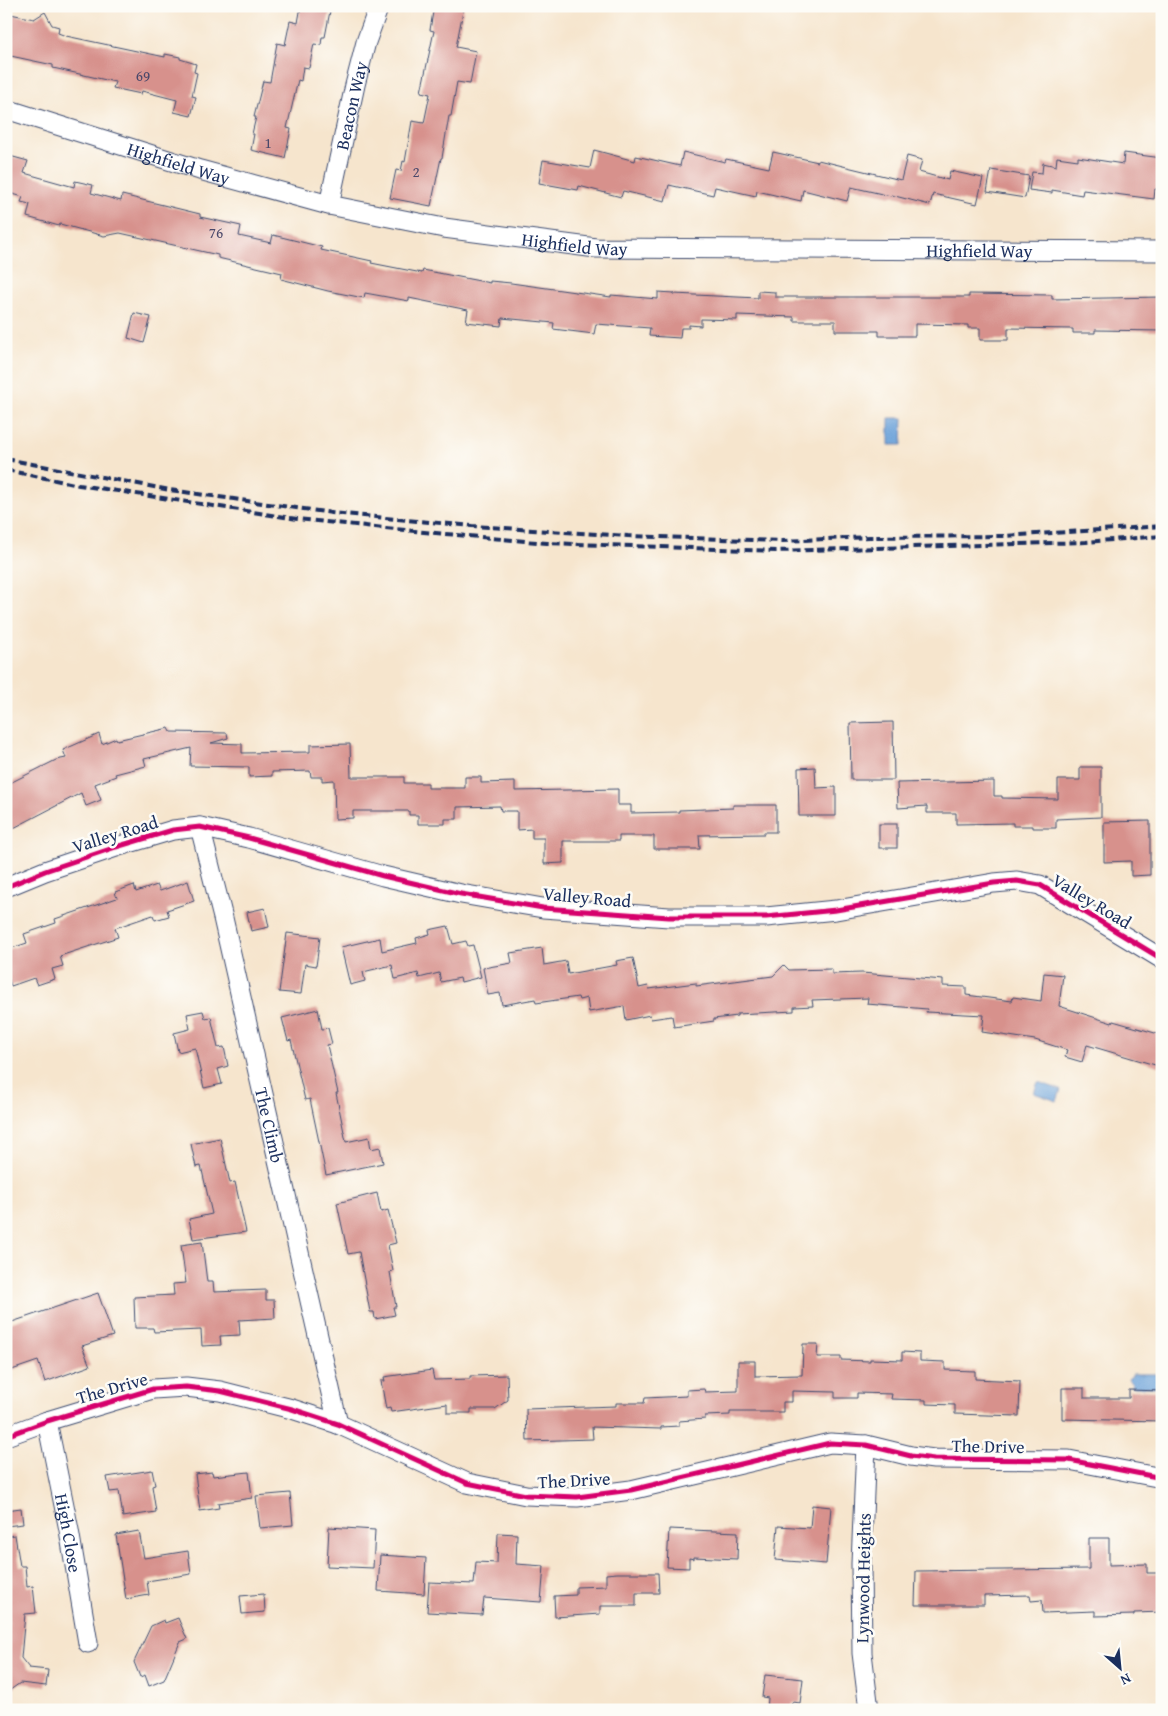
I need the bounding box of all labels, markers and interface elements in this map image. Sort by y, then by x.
street label: Beacon Way [328,58,374,152]
house number: 69 [136,65,150,86]
house number: 1 [264,132,272,153]
street label: Highfield Way [124,134,233,191]
house number: 2 [412,161,420,182]
house number: 76 [209,222,223,243]
street label: Highfield Way [520,225,628,262]
street label: Highfield Way [926,236,1033,264]
street label: Valley Road [69,808,162,860]
street label: Valley Road [1047,867,1137,936]
street label: Valley Road [542,880,633,914]
street label: The Climb [248,1085,292,1165]
street label: The Drive [73,1365,151,1411]
street label: The Drive [951,1432,1025,1460]
street label: The Drive [537,1465,611,1495]
street label: High Close [48,1491,89,1574]
street label: Lynwood Heights [848,1513,878,1643]
north arrow [1096,1644,1146,1694]
text: N [1117,1669,1135,1691]

